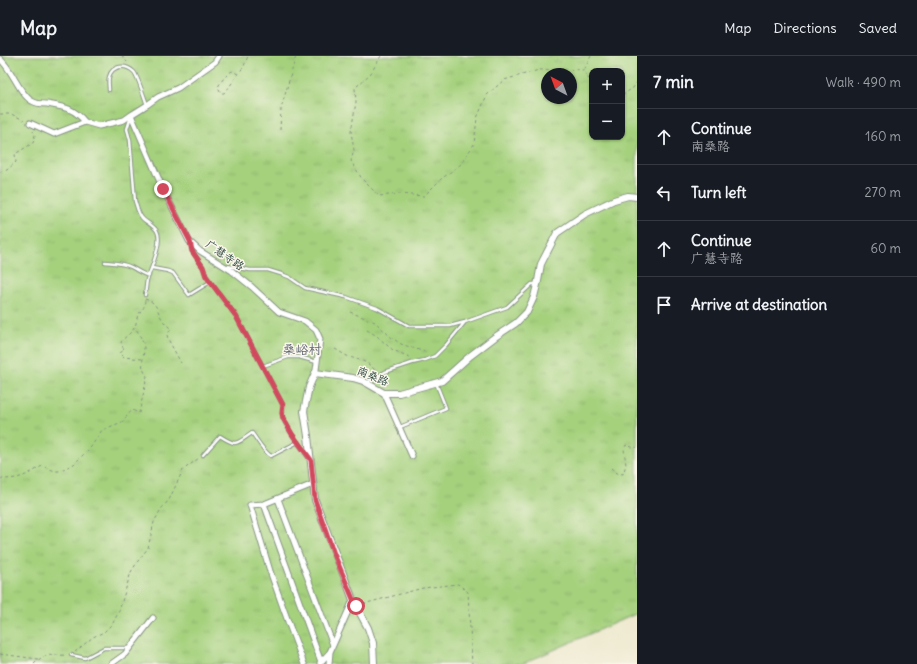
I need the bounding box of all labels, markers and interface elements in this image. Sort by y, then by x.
text: Map [20,16,57,40]
text: Map [724,19,751,37]
text: Directions [773,19,837,37]
text: Saved [859,19,897,37]
north arrow [541,68,577,104]
map controls [589,68,625,140]
button: + [589,68,625,104]
text: 7 min [653,71,694,93]
text: Walk · 490 m [826,74,901,91]
button: − [589,104,625,140]
text: Continue [691,119,752,138]
icon: ahead [653,126,675,148]
text: 160 m [865,128,901,145]
text: 南桑路 [691,138,730,155]
route end [154,180,172,198]
icon: left [653,182,675,204]
text: Turn left [691,183,746,202]
text: 270 m [864,184,901,201]
text: Continue [691,231,752,250]
street label: 广慧寺路 [203,237,247,273]
icon: ahead [653,238,675,260]
text: 60 m [870,240,901,257]
text: 广慧寺路 [691,250,743,267]
icon: arrive [653,294,675,316]
text: Arrive at destination [691,295,827,314]
district label: 桑峪村 [282,341,322,358]
street label: 南桑路 [355,363,391,389]
route start [347,597,365,615]

